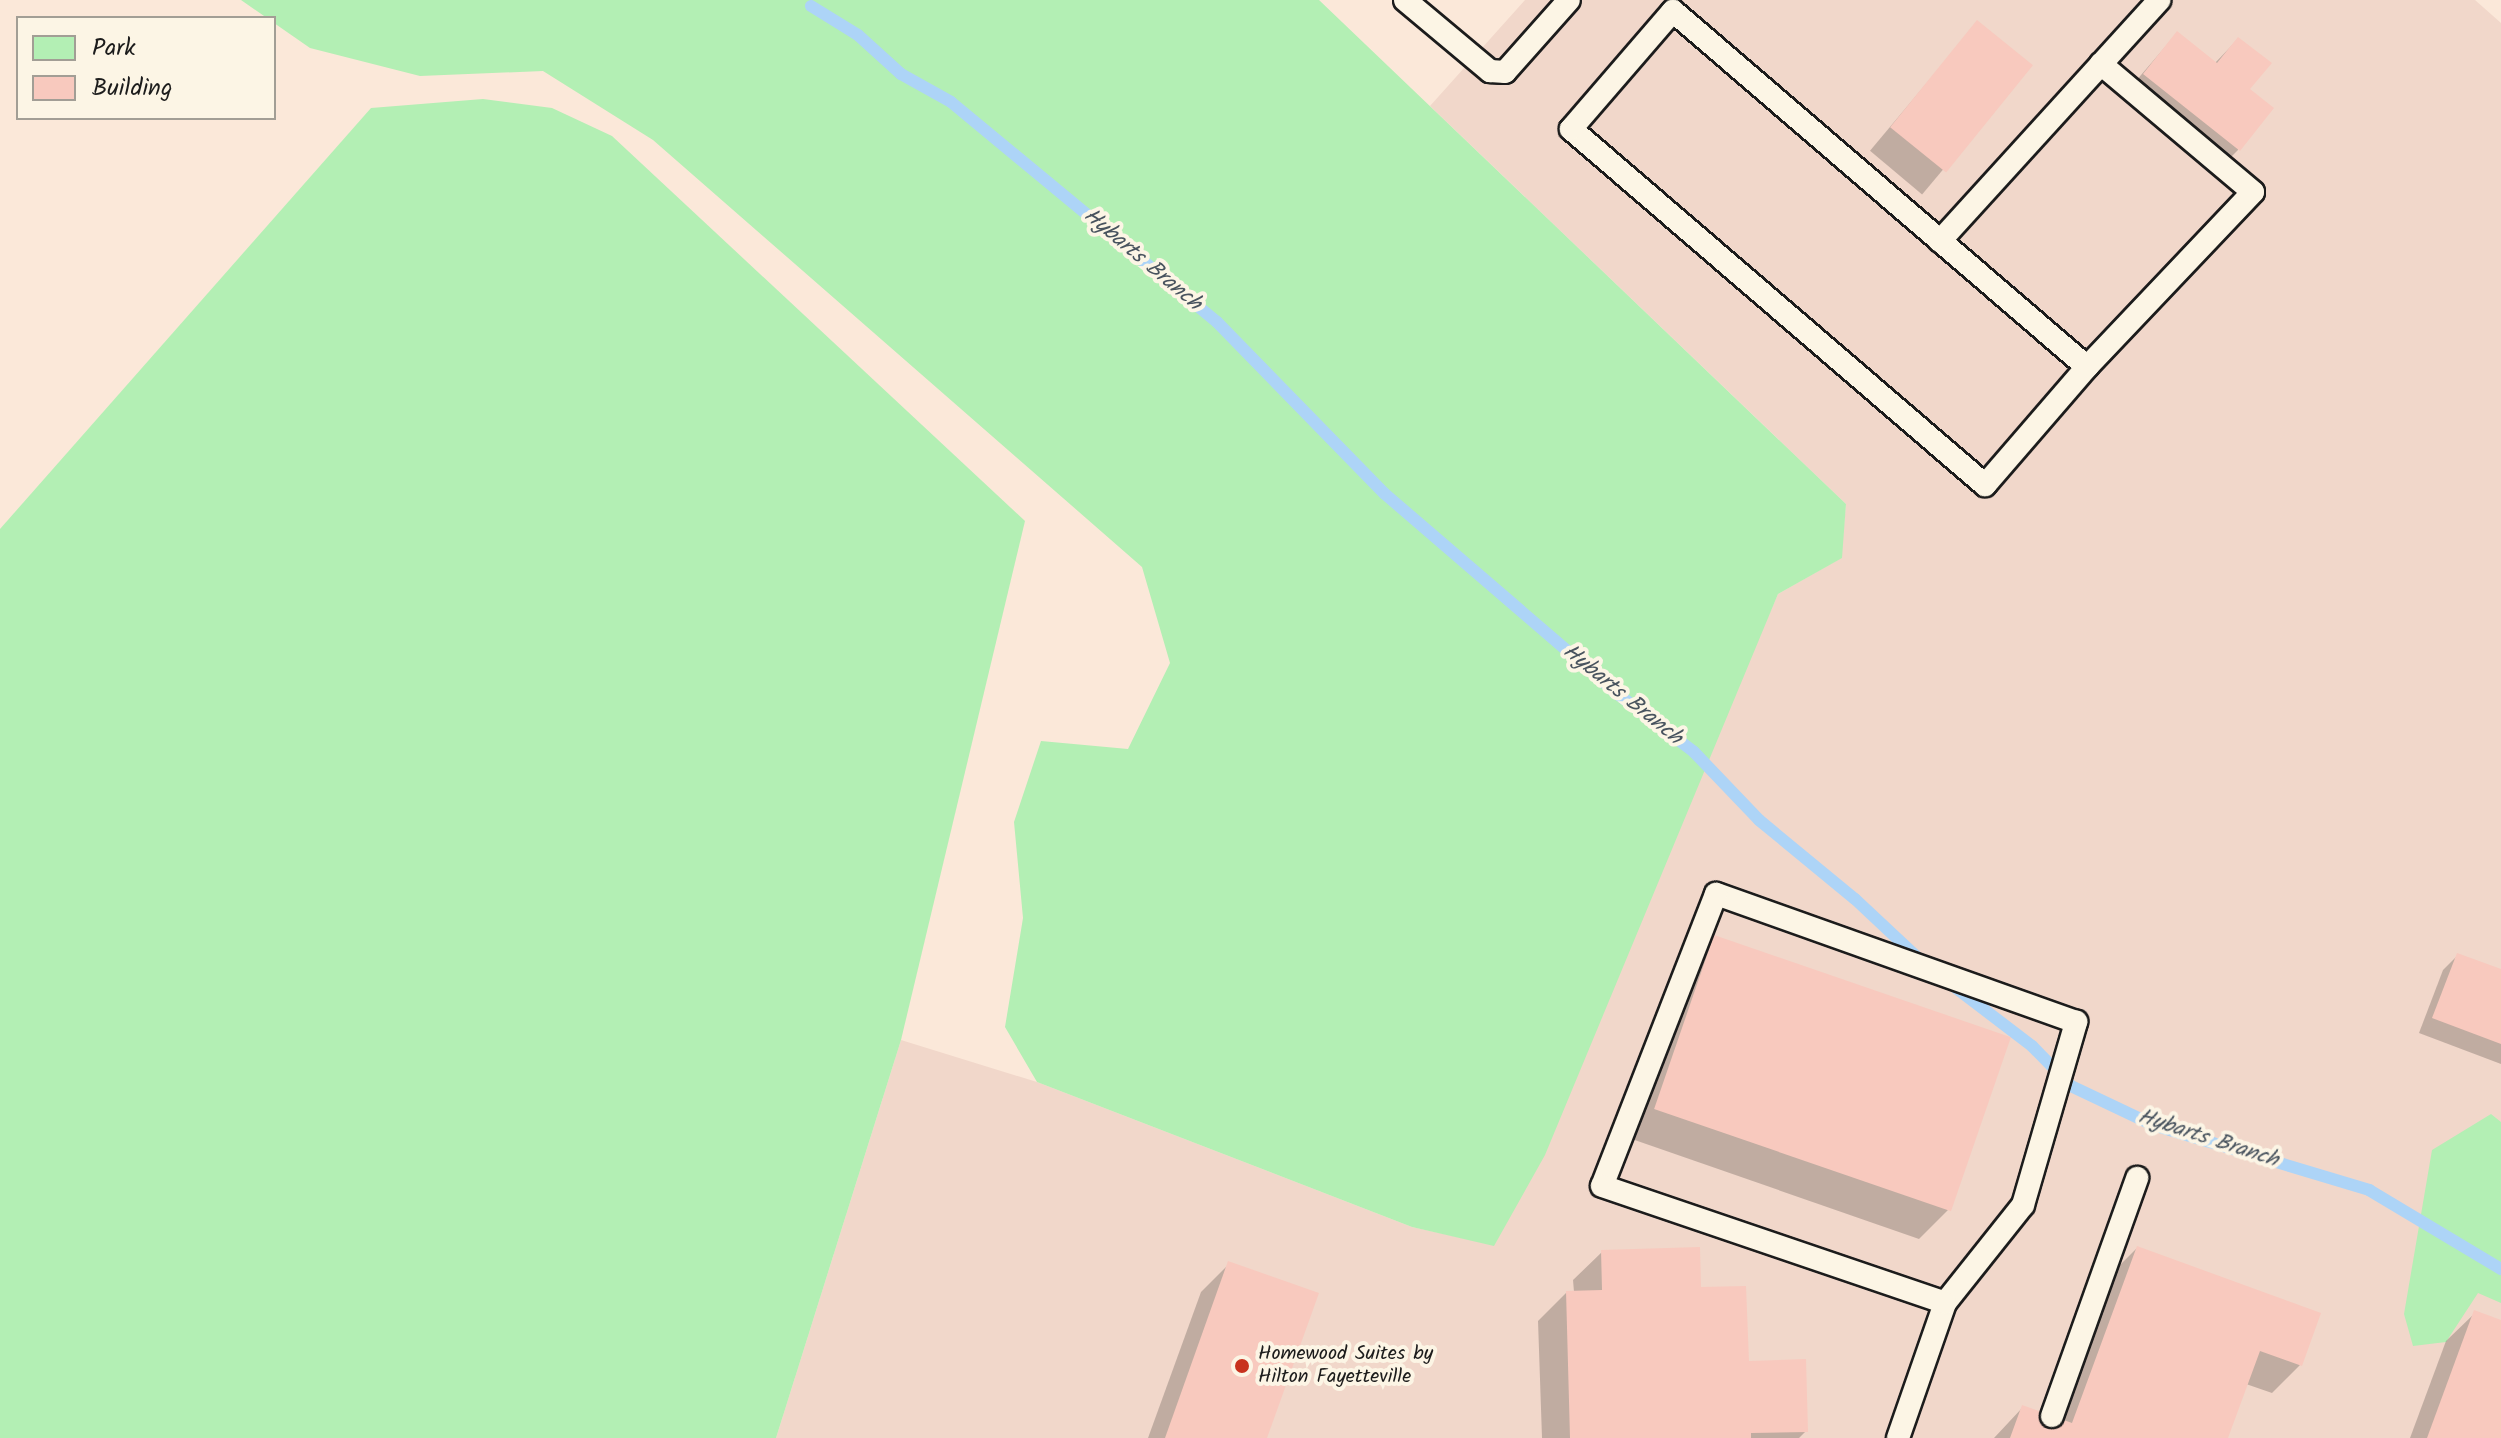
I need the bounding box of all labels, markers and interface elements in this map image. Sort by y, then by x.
legend [16,16,276,120]
text: Park [92,29,136,68]
text: Building [92,69,172,108]
water label: Hybarts Branch [1078,203,1206,317]
water label: Hybarts Branch [1557,639,1687,751]
water label: Hybarts Branch [2135,1104,2281,1174]
place label: Homewood Suites by Hilton Fayetteville [1258,1342,1433,1389]
marker: Homewood Suites by Hilton Fayetteville [1233,1357,1251,1375]

